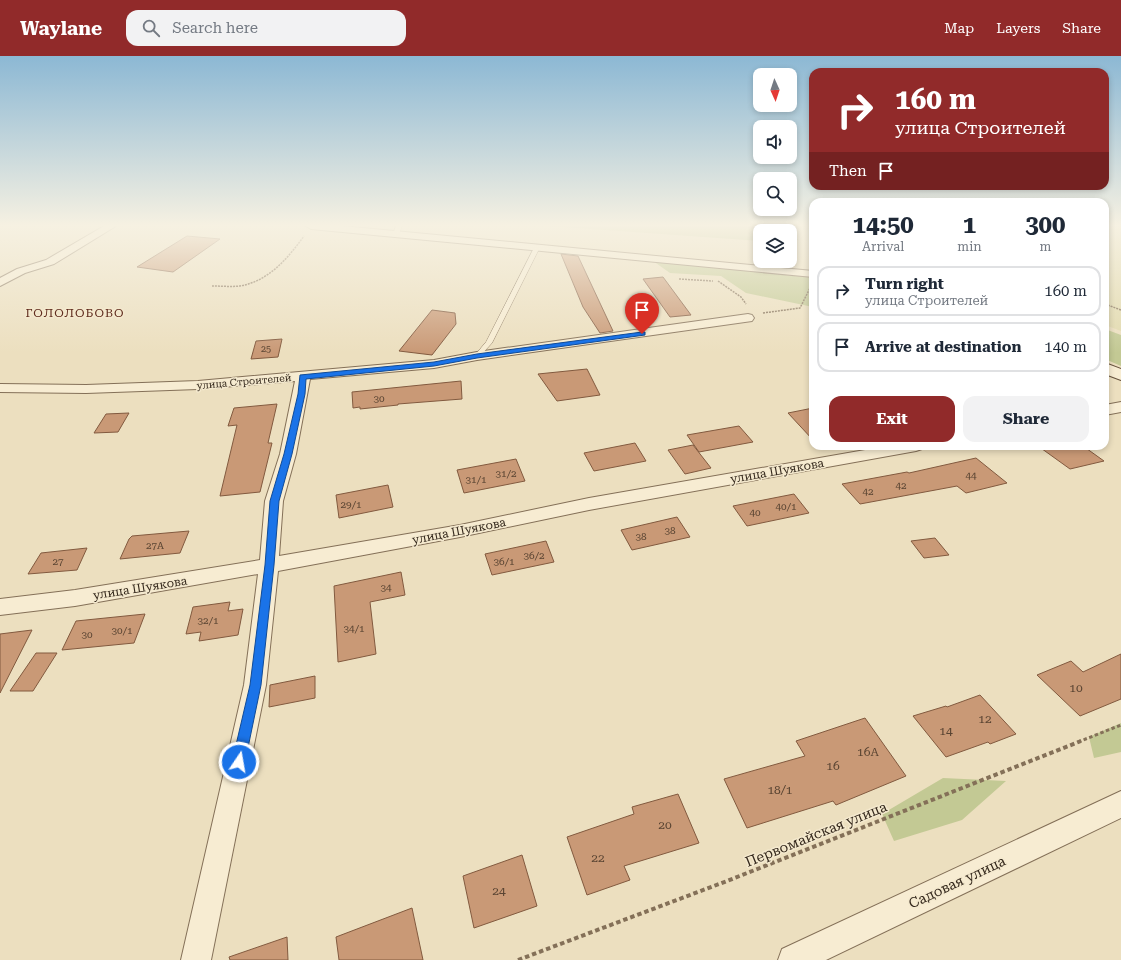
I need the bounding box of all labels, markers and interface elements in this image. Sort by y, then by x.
search box [126,10,406,46]
text: Waylane [20,17,102,40]
icon: search [140,17,162,39]
text: Search here [172,19,258,37]
text: Map [944,20,974,36]
text: Layers [996,20,1040,36]
text: Share [1062,20,1101,36]
north arrow [753,68,797,112]
map controls [753,68,797,268]
text: 160 m [895,83,976,116]
icon: right [829,84,881,136]
text: улица Строителей [895,117,1066,138]
button: sound [753,120,797,164]
icon: arrive [875,160,897,182]
text: Then [829,162,867,180]
button: search [753,172,797,216]
text: 14:50 [853,211,914,239]
text: 1 [963,211,976,239]
text: 300 [1025,211,1066,239]
button: layers [753,224,797,268]
text: Arrival [862,239,904,254]
text: min [957,239,982,254]
text: m [1039,239,1051,254]
text: Turn right [865,275,944,293]
icon: right [831,280,853,302]
text: 160 m [1044,282,1087,300]
pin [625,293,659,334]
text: улица Строителей [865,293,988,308]
icon: arrive [631,299,653,321]
district label: ГОЛОЛОБОВО [25,306,125,320]
icon: arrive [831,336,853,358]
text: Arrive at destination [865,338,1021,356]
text: 140 m [1044,338,1087,356]
house number: 25 [261,344,271,354]
street label: улица Строителей [196,372,292,391]
house number: 30 [373,393,385,404]
button: Exit [829,396,955,442]
button: Share [963,396,1089,442]
street label: улица Шуякова [729,456,825,486]
house number: 31/2 [496,468,517,479]
house number: 44 [965,470,977,481]
house number: 31/1 [466,474,487,485]
house number: 42 [895,480,907,491]
house number: 42 [862,486,874,497]
house number: 29/1 [341,499,362,510]
house number: 40/1 [776,501,797,512]
house number: 40 [749,507,761,518]
street label: улица Шуякова [411,515,507,547]
house number: 38 [664,525,676,536]
house number: 38 [635,531,647,542]
house number: 27А [146,540,164,551]
house number: 36/2 [524,550,545,561]
house number: 27 [52,556,64,567]
house number: 36/1 [494,556,515,567]
street label: улица Шуякова [92,574,189,602]
house number: 34 [380,582,392,593]
house number: 32/1 [198,615,219,626]
house number: 34/1 [344,623,365,634]
house number: 30/1 [112,625,133,636]
house number: 30 [81,629,93,640]
house number: 10 [1069,681,1083,695]
house number: 12 [978,712,992,726]
house number: 14 [939,724,953,738]
position arrow [218,741,260,783]
house number: 16А [857,745,880,759]
house number: 16 [826,759,840,773]
house number: 18/1 [767,783,793,797]
street label: Первомайская улица [743,798,889,870]
house number: 20 [658,818,672,832]
house number: 22 [591,851,605,865]
street label: Садовая улица [906,852,1008,911]
house number: 24 [492,884,506,898]

